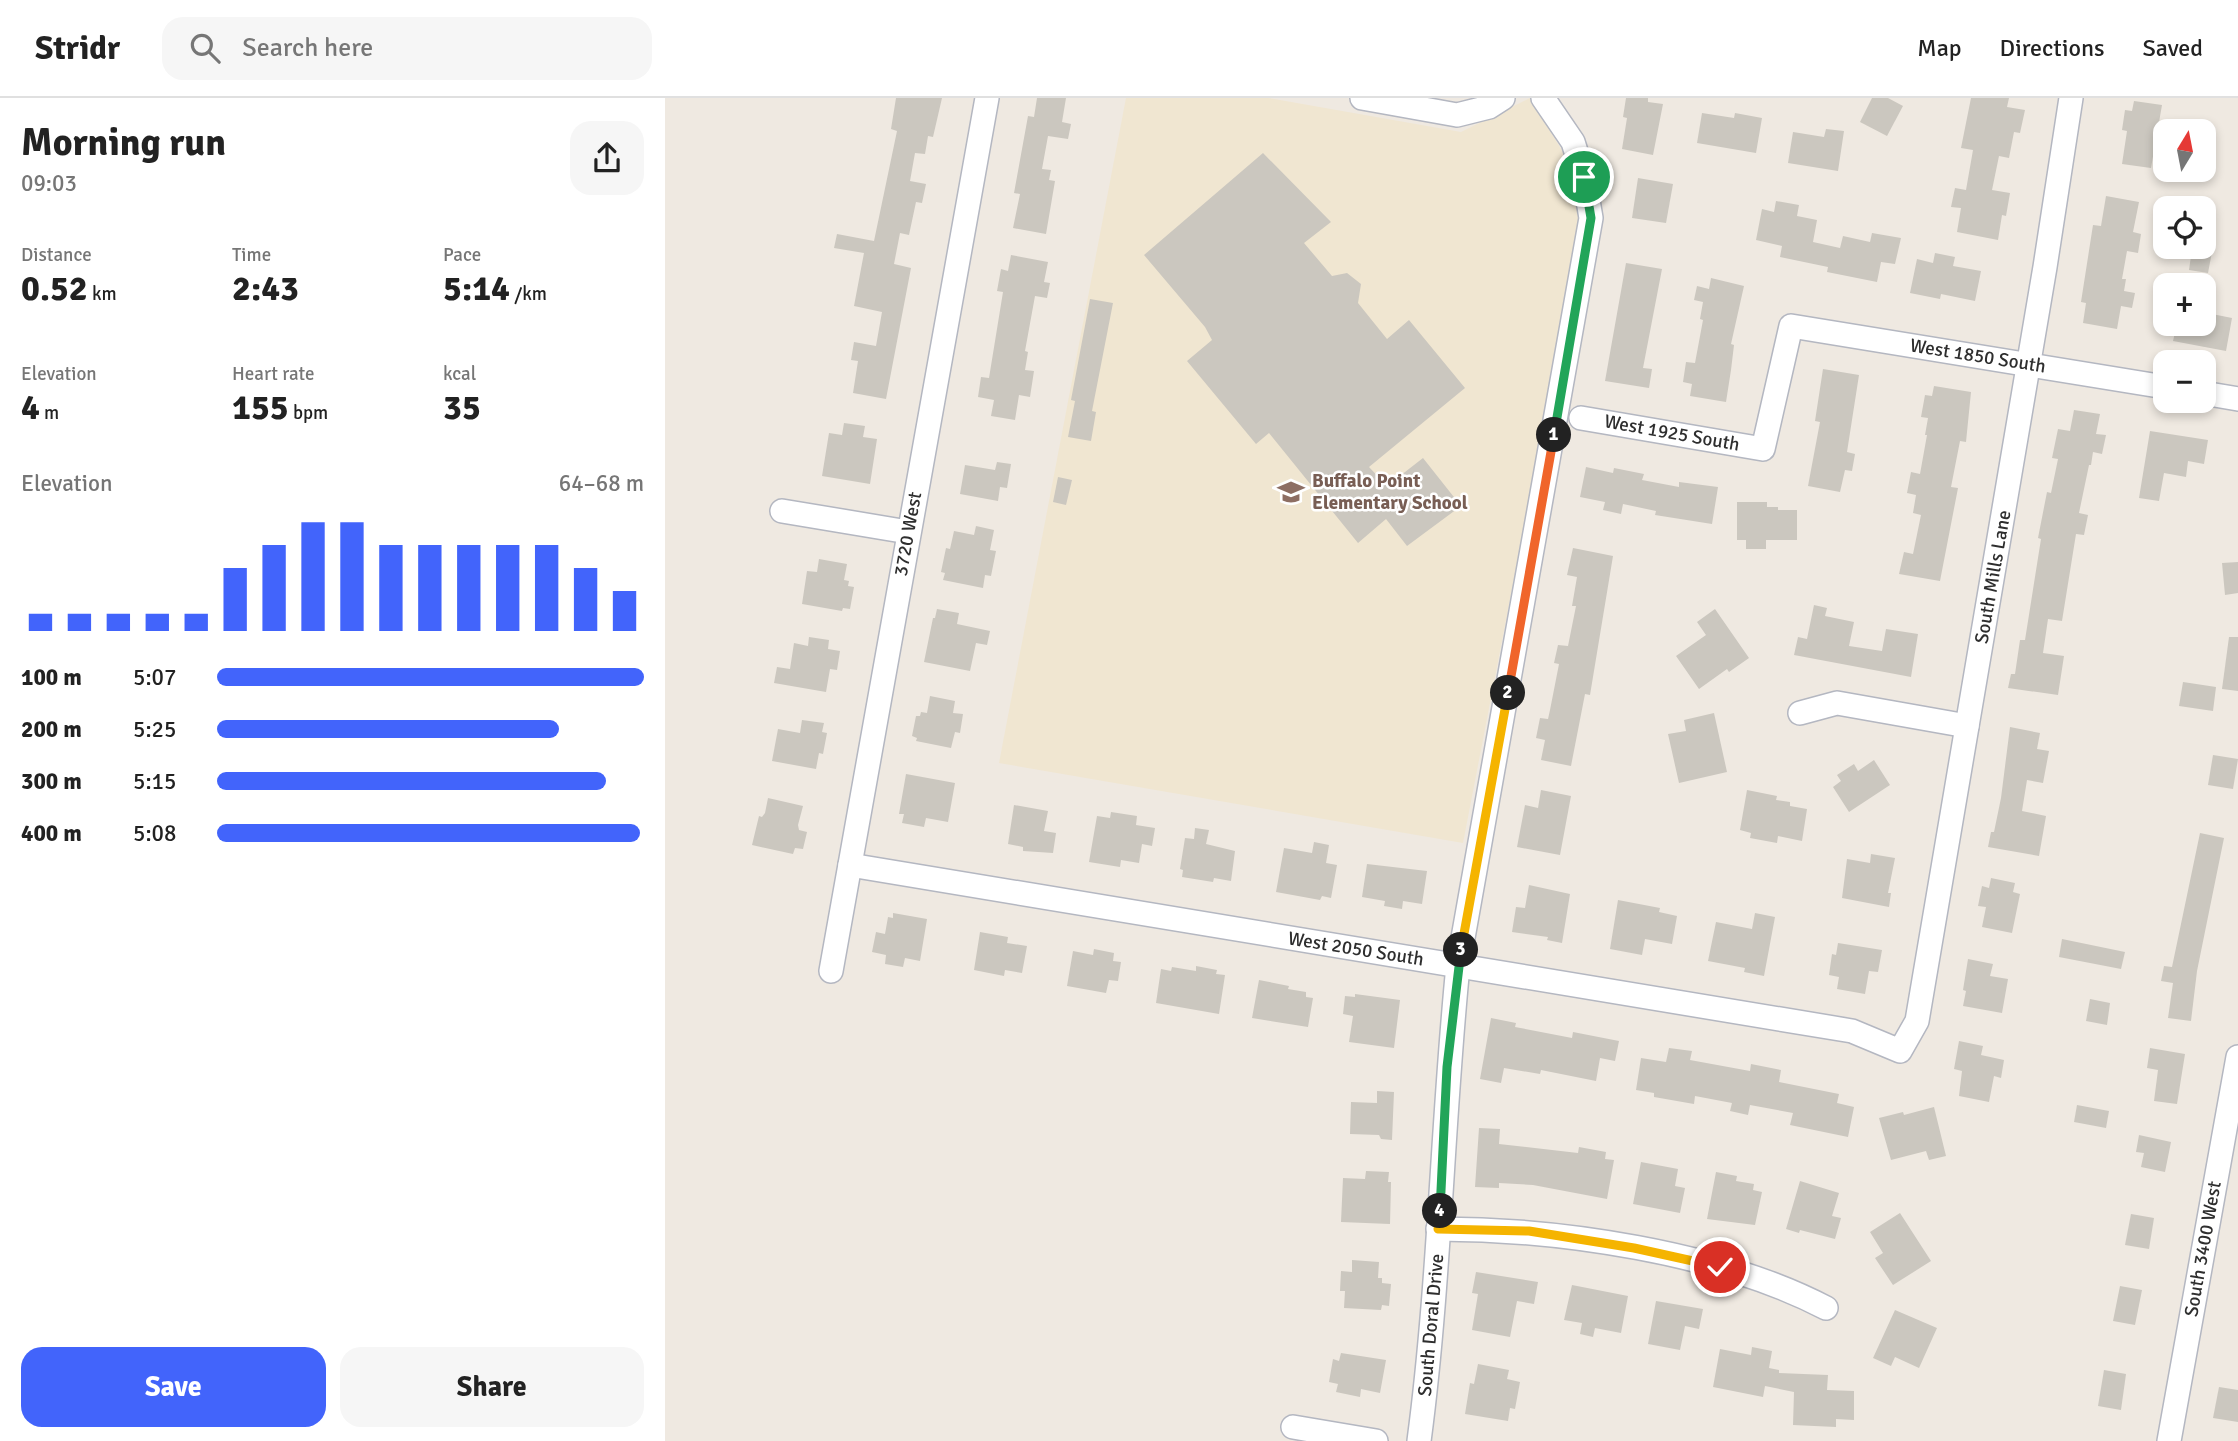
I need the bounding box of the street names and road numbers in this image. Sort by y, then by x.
street label: West 1850 South [1908,333,2048,379]
street label: West 1925 South [1602,409,1742,457]
street label: 3720 West [889,490,927,578]
street label: South Mills Lane [1969,508,2017,646]
street label: West 2050 South [1286,926,1426,972]
street label: South 3400 West [2179,1179,2227,1319]
street label: South Doral Drive [1413,1253,1449,1397]

